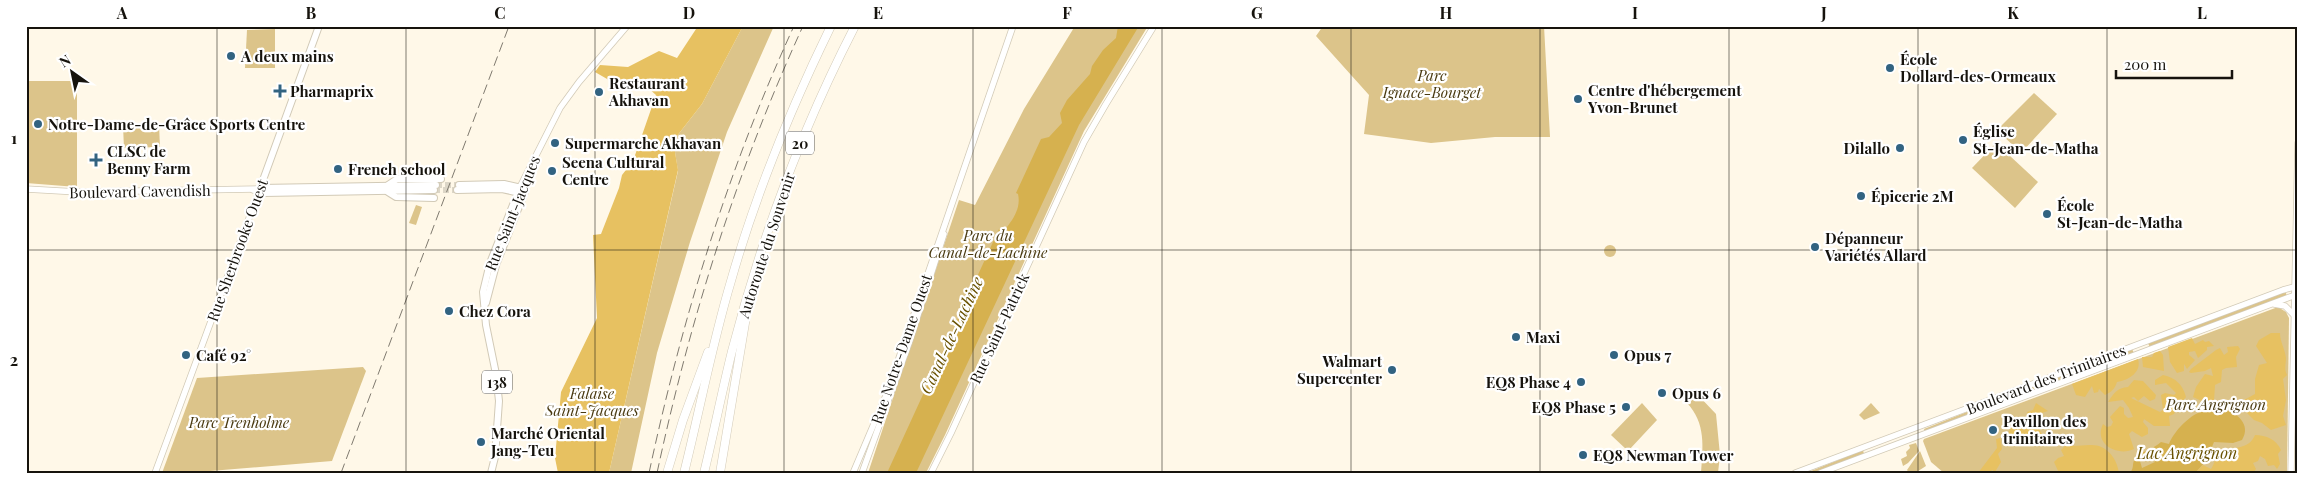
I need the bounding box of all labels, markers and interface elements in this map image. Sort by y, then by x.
text: A [116,2,128,23]
text: B [306,2,317,23]
text: C [494,2,506,23]
text: D [683,2,695,23]
text: E [873,2,883,23]
text: F [1062,2,1072,23]
text: G [1251,2,1263,23]
text: H [1440,2,1453,23]
text: I [1632,2,1638,23]
text: J [1820,2,1827,23]
text: K [2007,2,2019,23]
text: L [2197,2,2207,23]
place label: A deux mains [240,46,334,66]
north arrow [48,48,98,98]
scale bar [2116,48,2233,80]
place label: École Dollard-des-Ormeaux [1900,49,2057,86]
text: N [55,50,74,71]
marker: A deux mains [225,50,237,62]
text: 200 m [2124,54,2167,74]
marker: École Dollard-des-Ormeaux [1884,62,1896,74]
park label: Parc Ignace-Bourget [1382,65,1482,102]
place label: Restaurant Akhavan [608,73,686,110]
place label: Centre d'hébergement Yvon-Brunet [1587,80,1742,117]
place label: Pharmaprix [290,81,374,101]
marker: Pharmaprix [274,85,286,97]
marker: Restaurant Akhavan [593,86,605,98]
marker: Centre d'hébergement Yvon-Brunet [1572,93,1584,105]
place label: Notre-Dame-de-Grâce Sports Centre [48,114,306,134]
marker: Notre-Dame-de-Grâce Sports Centre [32,118,44,130]
place label: Église St-Jean-de-Matha [1973,121,2099,158]
text: 1 [11,127,17,148]
road number: 20 [786,132,814,154]
place label: Supermarche Akhavan [565,133,722,153]
marker: Église St-Jean-de-Matha [1957,134,1969,146]
marker: Supermarche Akhavan [549,137,561,149]
place label: Dilallo [1843,138,1890,158]
place label: CLSC de Benny Farm [107,141,191,178]
marker: Dilallo [1894,142,1906,154]
place label: Seena Cultural Centre [562,152,665,189]
marker: CLSC de Benny Farm [89,153,103,167]
street label: Rue Saint-Jacques [480,153,544,273]
place label: French school [348,159,446,179]
marker: French school [332,163,344,175]
marker: Seena Cultural Centre [546,165,558,177]
street label: Autoroute du Souvenir [733,169,799,321]
street label: Rue Sherbrooke Ouest [202,175,272,324]
street label: Boulevard Cavendish [69,180,211,202]
place label: Épicerie 2M [1871,186,1954,206]
marker: Épicerie 2M [1855,190,1867,202]
place label: École St-Jean-de-Matha [2057,195,2183,232]
marker: École St-Jean-de-Matha [2041,208,2053,220]
park label: Parc du Canal-de-Lachine [928,225,1048,262]
place label: Dépanneur Variétés Allard [1824,228,1927,265]
marker: Dépanneur Variétés Allard [1809,241,1821,253]
street label: Rue Saint-Patrick [965,269,1034,386]
street label: Rue Notre-Dame Ouest [866,271,936,427]
water label: Canal-de-Lachine [915,273,987,397]
place label: Chez Cora [459,301,531,321]
marker: Chez Cora [443,305,455,317]
place label: Maxi [1526,327,1561,347]
marker: Maxi [1510,331,1522,343]
street label: Boulevard des Trinitaires [1963,339,2129,419]
place label: Café 92° [196,345,251,365]
place label: Opus 7 [1624,345,1671,365]
text: 2 [10,349,18,370]
marker: Café 92° [180,349,192,361]
marker: Opus 7 [1608,349,1620,361]
place label: Walmart Supercenter [1297,351,1383,388]
marker: Walmart Supercenter [1386,364,1398,376]
road number: 138 [482,371,512,394]
place label: EQ8 Phase 4 [1486,372,1571,392]
marker: EQ8 Phase 4 [1575,376,1587,388]
park label: Falaise Saint-Jacques [544,383,639,420]
place label: Opus 6 [1672,383,1721,403]
marker: Opus 6 [1656,387,1668,399]
park label: Parc Angrignon [2165,394,2266,414]
place label: EQ8 Phase 5 [1531,397,1616,417]
marker: EQ8 Phase 5 [1620,401,1632,413]
place label: Pavillon des trinitaires [2002,411,2086,448]
park label: Parc Trenholme [188,412,290,432]
place label: Marché Oriental Jang-Teu [490,423,605,460]
marker: Pavillon des trinitaires [1987,424,1999,436]
marker: Marché Oriental Jang-Teu [475,436,487,448]
water label: Lac Angrignon [2136,442,2237,463]
place label: EQ8 Newman Tower [1593,445,1734,465]
marker: EQ8 Newman Tower [1577,449,1589,461]

